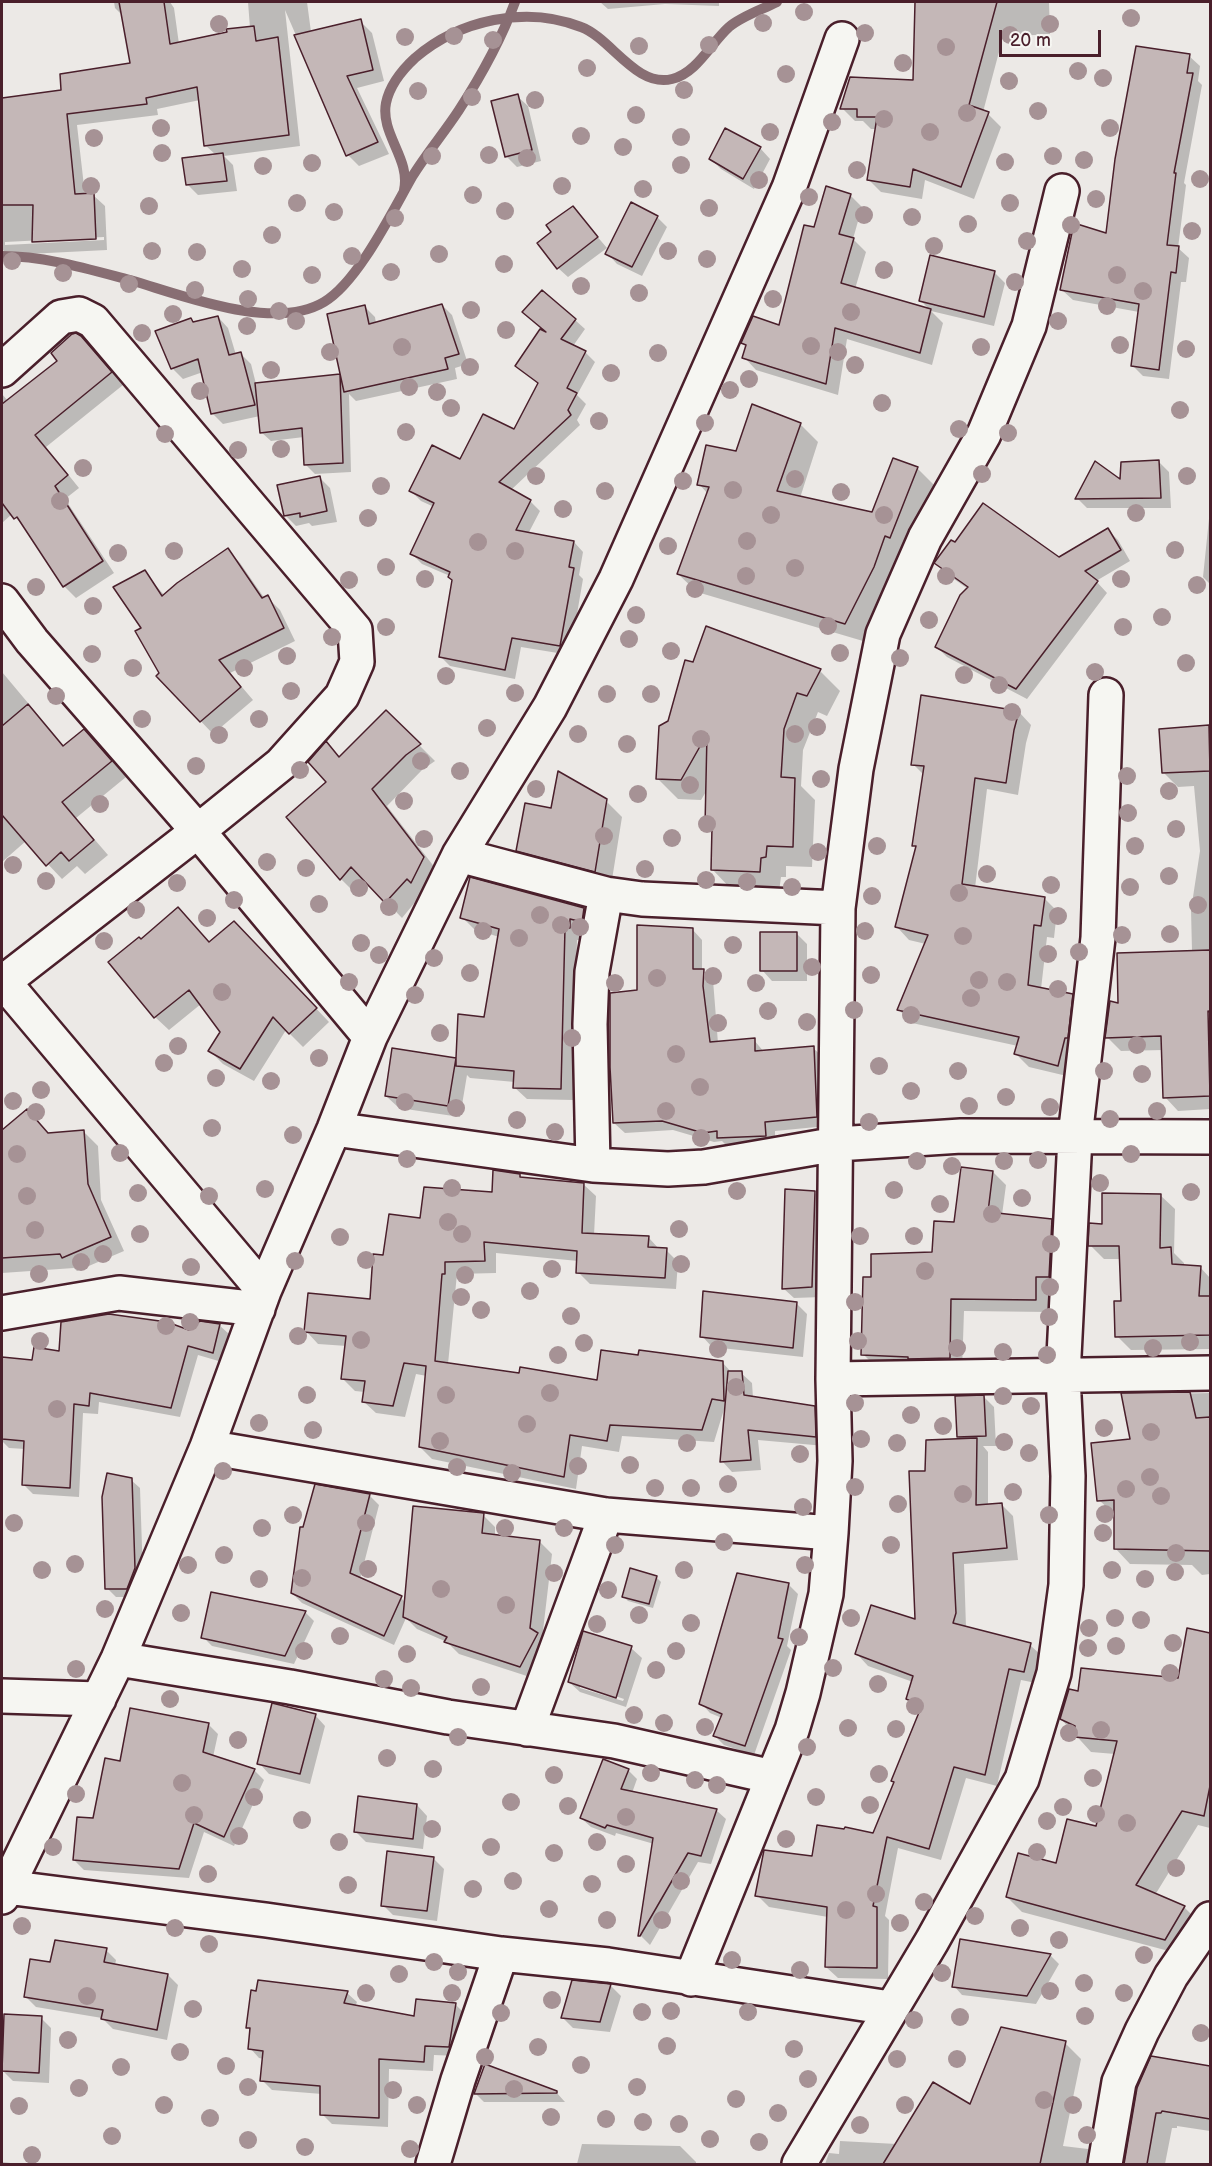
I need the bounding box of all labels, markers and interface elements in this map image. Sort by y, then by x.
scale bar [1002,18,1104,56]
text: 20 m [1010,30,1051,51]

